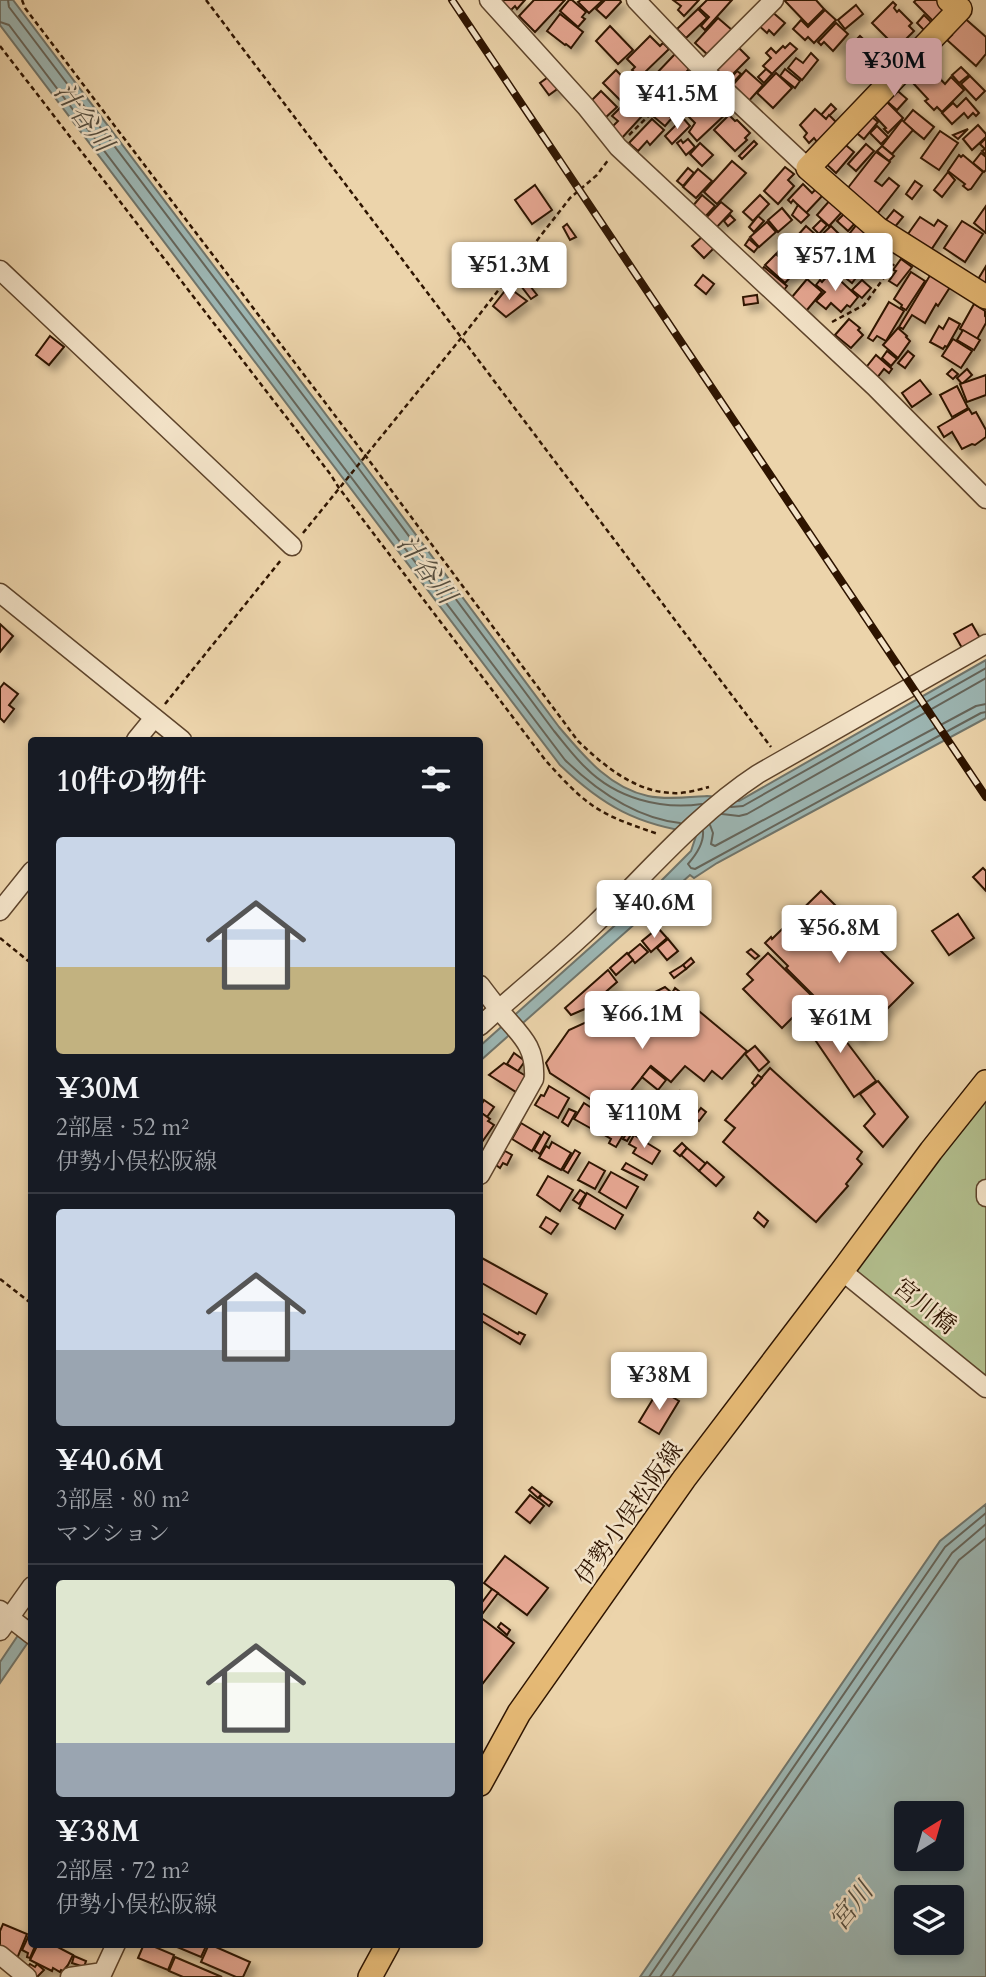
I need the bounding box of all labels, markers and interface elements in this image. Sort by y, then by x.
pin: ¥30M [853,38,935,98]
text: ¥30M [862,45,926,76]
pin: ¥41.5M [620,72,734,131]
water label: 汁谷川 [46,76,123,161]
text: ¥41.5M [636,78,718,109]
pin: ¥57.1M [778,233,892,293]
text: ¥57.1M [794,240,876,271]
pin: ¥51.3M [452,243,566,302]
text: ¥51.3M [468,249,550,280]
water label: 汁谷川 [389,528,466,613]
icon: filters [417,760,455,798]
text: 10件の物件 [56,761,207,802]
pin: ¥40.6M [597,880,711,940]
icon: home [193,882,319,1008]
text: ¥40.6M [613,887,695,918]
pin: ¥56.8M [782,906,896,965]
text: ¥56.8M [798,912,880,943]
pin: ¥66.1M [585,992,699,1051]
pin: ¥61M [799,996,881,1055]
text: ¥66.1M [601,998,683,1029]
text: ¥61M [808,1002,872,1033]
text: ¥30M [56,1068,140,1109]
pin: ¥110M [595,1090,693,1150]
text: ¥110M [606,1097,682,1128]
text: 2部屋 · 52 m² [56,1112,189,1143]
text: 伊勢小俣松阪線 [56,1146,217,1177]
icon: home [193,1254,319,1380]
street label: 宮川橋 [886,1271,963,1342]
pin: ¥38M [618,1352,700,1412]
text: ¥38M [627,1359,691,1390]
street label: 伊勢小俣松阪線 [568,1435,691,1592]
text: ¥40.6M [56,1440,164,1481]
text: 3部屋 · 80 m² [56,1484,189,1515]
text: マンション [56,1518,170,1549]
icon: home [193,1625,319,1751]
north arrow [894,1801,964,1871]
map controls [894,1801,964,1955]
text: ¥38M [56,1811,140,1852]
text: 2部屋 · 72 m² [56,1855,189,1886]
water label: 宮川 [822,1873,883,1938]
button: layers [894,1885,964,1955]
text: 伊勢小俣松阪線 [56,1889,217,1920]

